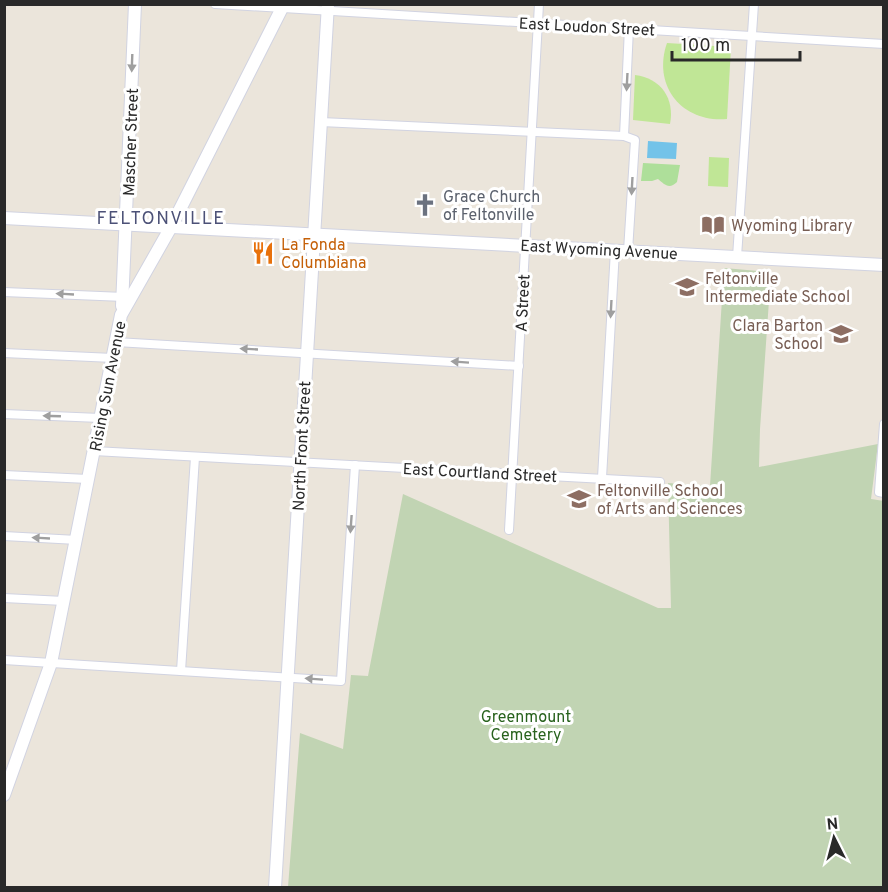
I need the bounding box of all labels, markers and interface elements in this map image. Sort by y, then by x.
street label: East Loudon Street [518,14,656,42]
scale bar [672,24,800,62]
text: 100 m [681,35,730,58]
one-way arrow [128,53,137,72]
one-way arrow [622,73,631,92]
street label: Mascher Street [120,88,144,196]
one-way arrow [627,177,637,196]
place label: Grace Church of Feltonville [443,188,540,226]
church icon: Grace Church of Feltonville [412,192,438,218]
district label: FELTONVILLE [97,208,225,231]
library icon: Wyoming Library [700,212,726,238]
place label: Wyoming Library [731,217,852,237]
place label: La Fonda Columbiana [281,236,366,274]
street label: East Wyoming Avenue [520,237,678,265]
restaurant icon: La Fonda Columbiana [250,240,276,266]
place label: Feltonville Intermediate School [705,270,850,308]
street label: A Street [512,274,536,333]
school or university icon: Feltonville Intermediate School [674,274,700,300]
one-way arrow [56,290,75,299]
one-way arrow [607,299,616,318]
place label: Clara Barton School [732,317,823,355]
street label: Rising Sun Avenue [86,319,131,453]
school or university icon: Clara Barton School [828,321,854,347]
one-way arrow [239,344,258,354]
one-way arrow [451,357,470,367]
street label: North Front Street [290,381,316,512]
one-way arrow [43,411,62,421]
street label: East Courtland Street [402,460,558,488]
place label: Feltonville School of Arts and Sciences [597,482,743,520]
school or university icon: Feltonville School of Arts and Sciences [566,486,592,512]
one-way arrow [347,514,356,533]
one-way arrow [31,533,50,542]
one-way arrow [305,674,324,684]
park label: Greenmount Cemetery [481,708,571,746]
north arrow [804,808,864,868]
text: N [826,815,839,836]

